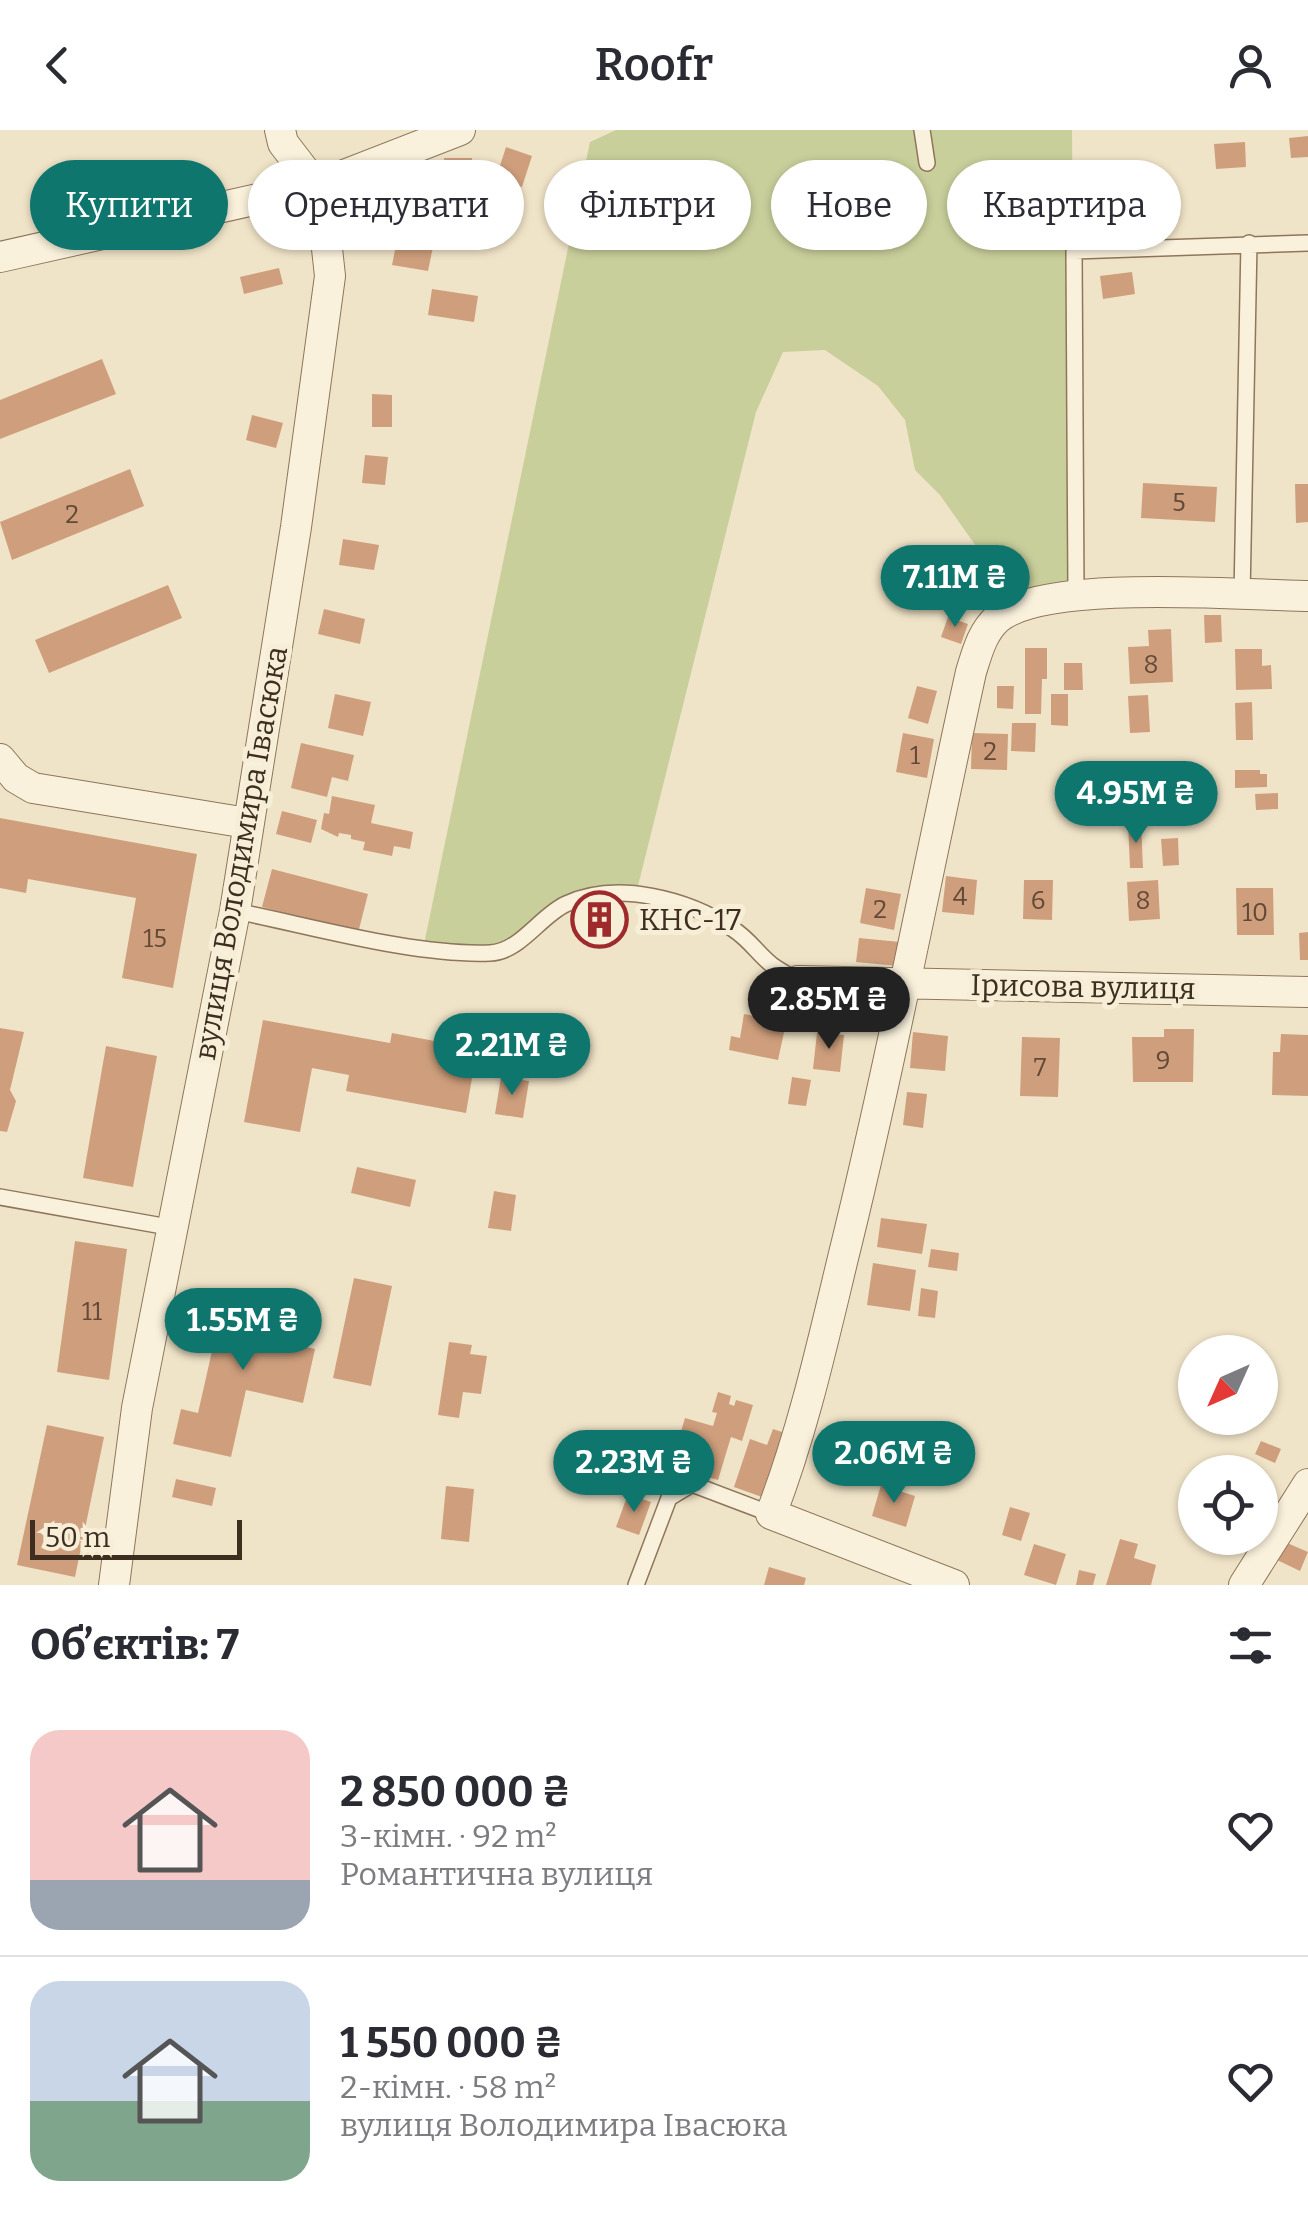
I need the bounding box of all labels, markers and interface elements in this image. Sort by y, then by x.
icon: back [30,38,85,93]
text: Roofr [595,38,713,92]
icon: person [1223,38,1278,93]
chip: Купити [30,160,228,250]
chip: Орендувати [248,160,524,250]
chip: Фільтри [544,160,751,250]
chip: Нове [771,160,927,250]
chip: Квартира [947,160,1181,250]
house number: 5 [1172,488,1186,518]
house number: 2 [65,500,79,530]
pin: 7.11M ₴ [863,545,1047,630]
text: 7.11M ₴ [903,558,1007,596]
street label: вулиця Володимира Івасюка [187,643,295,1063]
house number: 8 [1143,650,1159,680]
house number: 2 [983,737,997,767]
house number: 1 [910,741,920,771]
pin: 4.95M ₴ [1044,761,1228,846]
text: 4.95M ₴ [1077,774,1195,812]
house number: 4 [953,882,968,912]
house number: 6 [1031,886,1045,916]
house number: 8 [1135,886,1151,916]
building icon: КНС-17 [570,890,630,950]
house number: 2 [873,895,887,925]
house number: 10 [1242,898,1268,928]
place label: КНС-17 [639,902,741,938]
house number: 15 [143,924,167,954]
pin: 2.85M ₴ [737,967,921,1052]
street label: Ірисова вулиця [970,967,1196,1007]
text: 2.85M ₴ [770,980,888,1018]
pin: 2.21M ₴ [420,1013,604,1098]
text: 2.21M ₴ [455,1026,569,1064]
house number: 9 [1156,1046,1170,1076]
house number: 7 [1034,1053,1047,1083]
pin: 1.55M ₴ [151,1288,335,1373]
house number: 11 [82,1297,102,1327]
text: 1.55M ₴ [187,1301,299,1339]
north arrow [1178,1335,1278,1435]
map controls [1178,1335,1278,1555]
pin: 2.06M ₴ [802,1421,986,1506]
pin: 2.23M ₴ [542,1430,726,1515]
text: 2.06M ₴ [834,1434,954,1472]
text: 2.23M ₴ [575,1443,693,1481]
button: locate [1178,1455,1278,1555]
scale bar [30,1515,242,1560]
text: 50 m [45,1521,110,1554]
icon: filters [1223,1618,1278,1673]
text: Об’єктів: 7 [30,1620,239,1670]
text: 2 850 000 ₴ [340,1767,571,1817]
icon: home [110,1770,230,1890]
icon: heart [1223,1803,1278,1858]
text: 3-кімн. · 92 m² [340,1817,557,1855]
text: Романтична вулиця [340,1855,653,1893]
text: 1 550 000 ₴ [340,2018,563,2068]
icon: home [110,2021,230,2141]
icon: heart [1223,2054,1278,2109]
text: 2-кімн. · 58 m² [340,2068,556,2106]
text: вулиця Володимира Івасюка [340,2106,787,2144]

